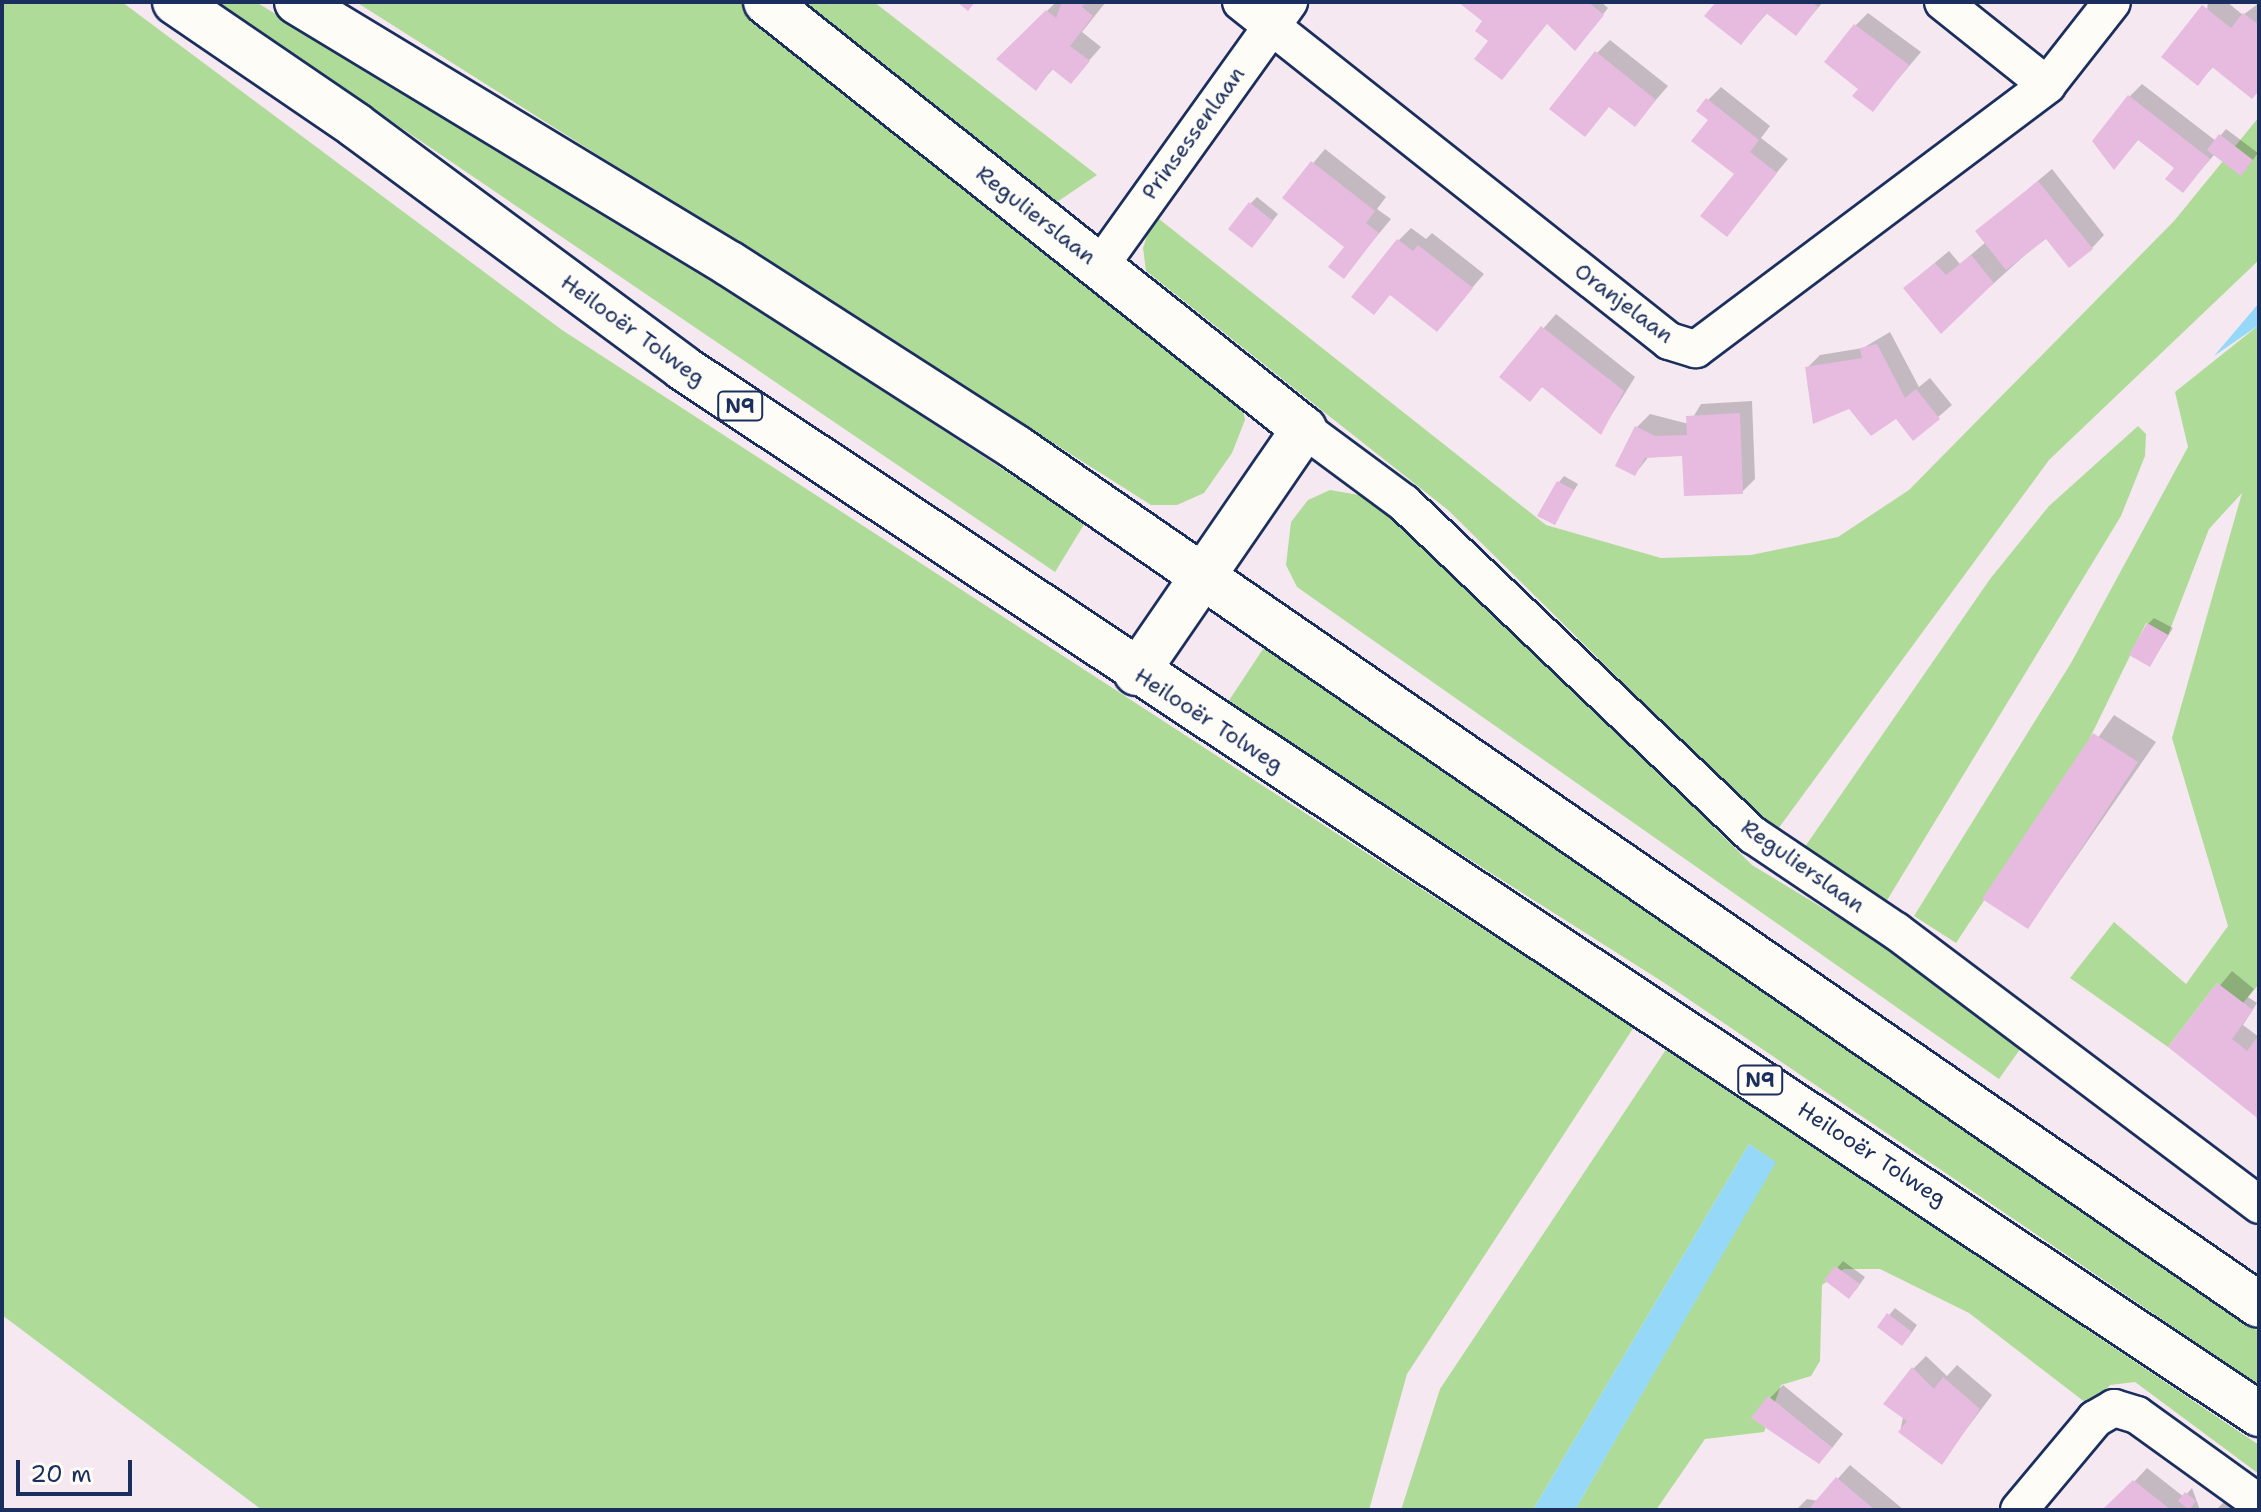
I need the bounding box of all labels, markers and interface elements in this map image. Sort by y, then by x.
street label: Prinsessenlaan [1136,61,1250,205]
street label: Regulierslaan [971,160,1101,270]
street label: Oranjelaan [1569,257,1679,349]
street label: Heilooër Tolweg [556,269,710,391]
road number: N9 [716,390,764,422]
street label: Heilooër Tolweg [1130,662,1288,778]
street label: Regulierslaan [1736,814,1870,918]
road number: N9 [1736,1064,1784,1096]
street label: Heilooër Tolweg [1793,1096,1951,1212]
scale bar [20,1444,136,1494]
text: 20 m [30,1458,92,1490]

